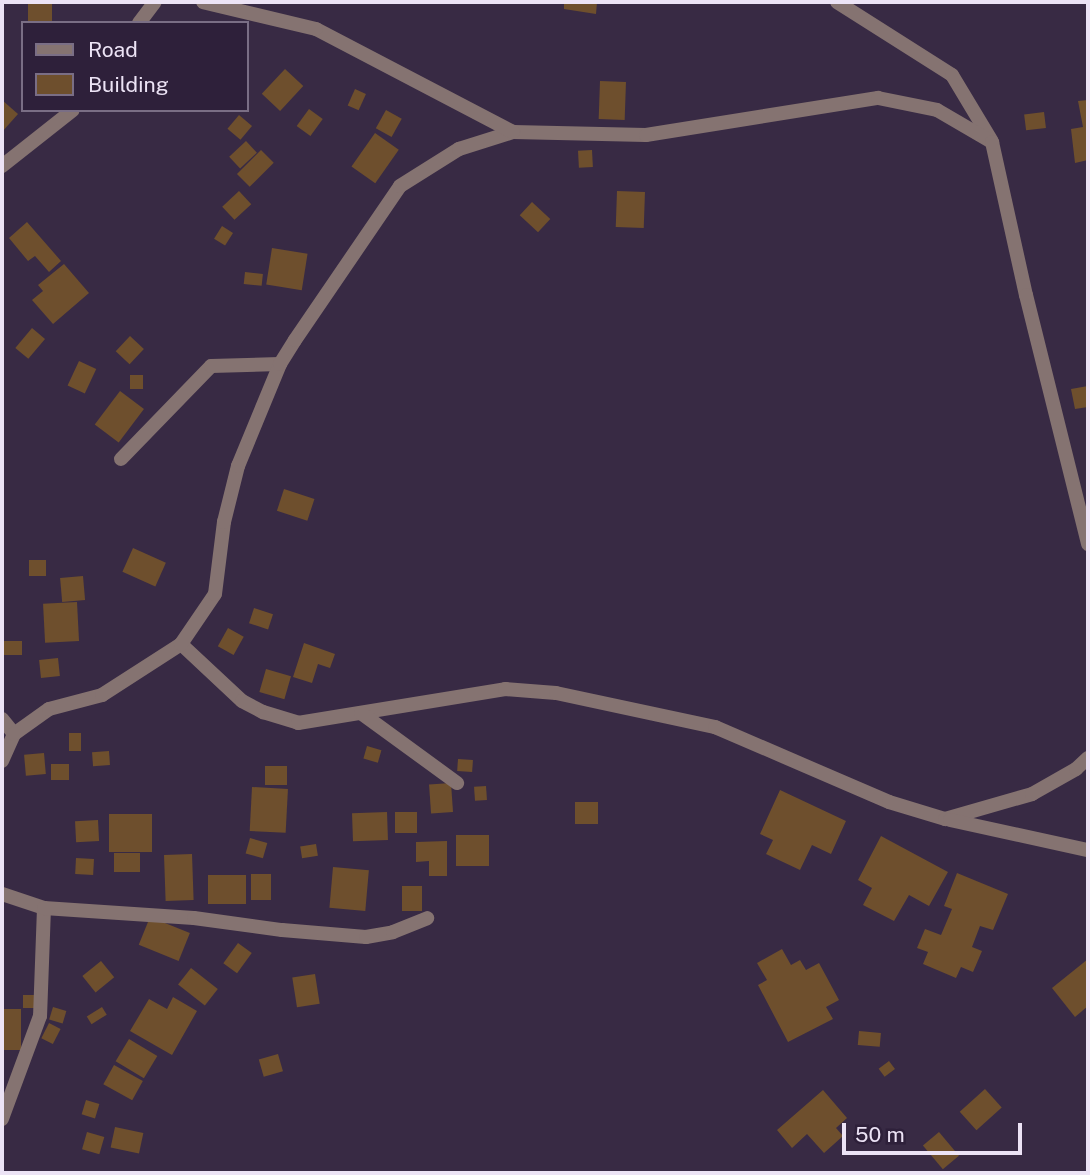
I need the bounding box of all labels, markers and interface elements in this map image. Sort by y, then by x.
legend [21,21,248,112]
text: Road [88,37,138,62]
text: Building [88,72,169,97]
scale bar [845,1108,1025,1152]
text: 50 m [855,1122,905,1147]

